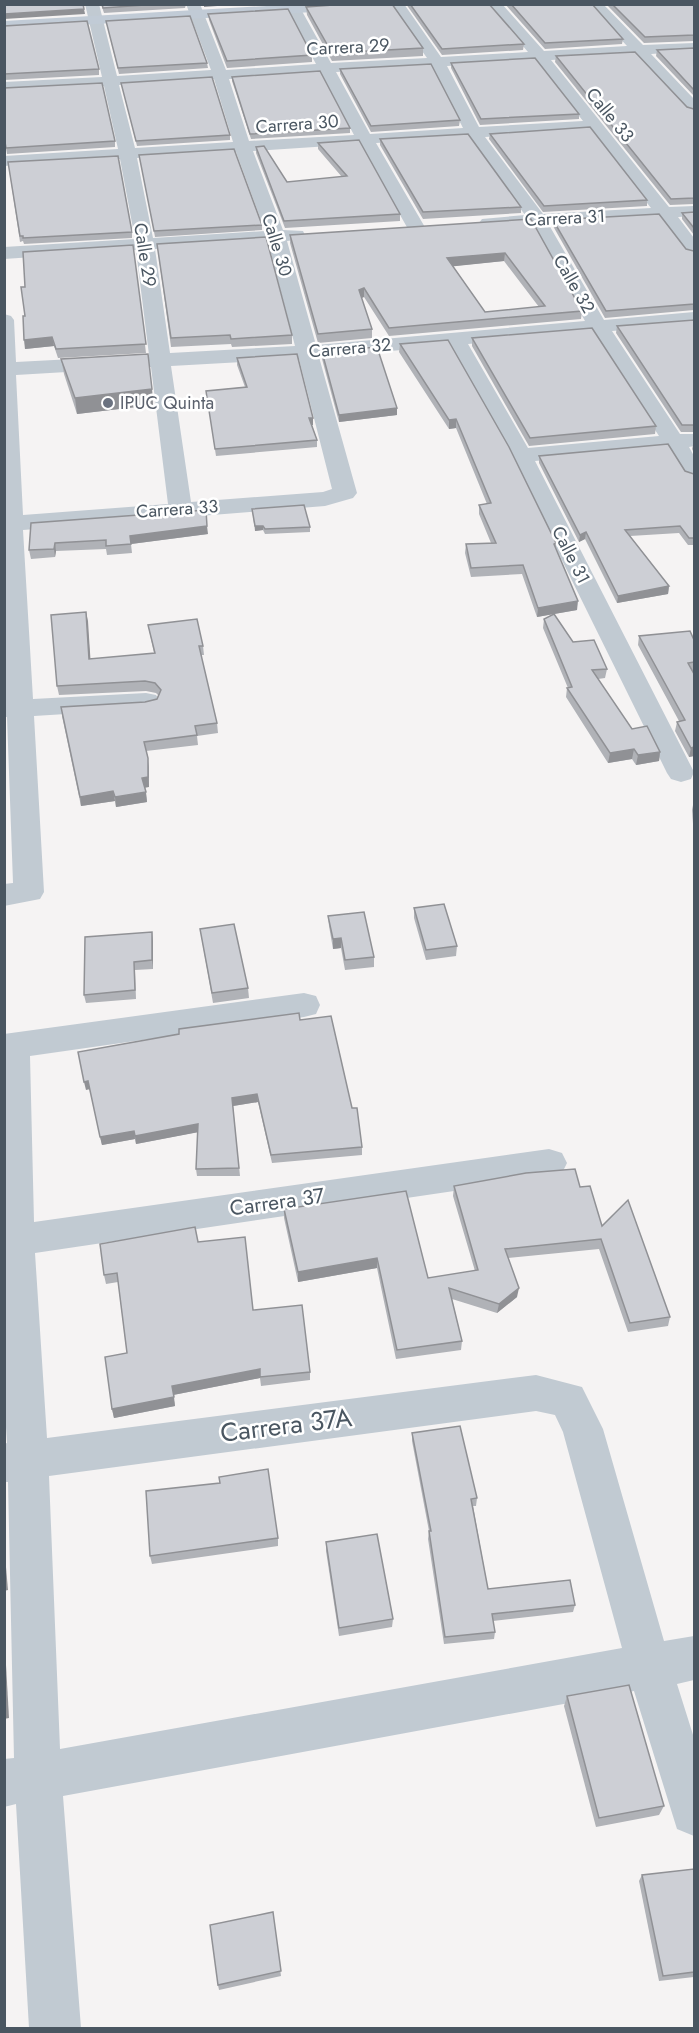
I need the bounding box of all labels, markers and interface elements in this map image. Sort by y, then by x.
street label: Carrera 29 [306,32,390,62]
street label: Calle 33 [580,82,640,148]
street label: Carrera 30 [255,108,340,140]
street label: Carrera 31 [524,203,606,233]
street label: Calle 30 [255,210,299,280]
street label: Calle 29 [127,221,163,289]
street label: Calle 32 [547,250,601,318]
street label: Carrera 32 [308,331,392,365]
place label: IPUC Quinta [120,390,214,416]
marker: IPUC Quinta [101,396,115,410]
street label: Carrera 33 [135,493,219,525]
street label: Calle 31 [545,522,597,588]
street label: Carrera 37 [228,1181,326,1223]
street label: Carrera 37A [218,1398,355,1452]

